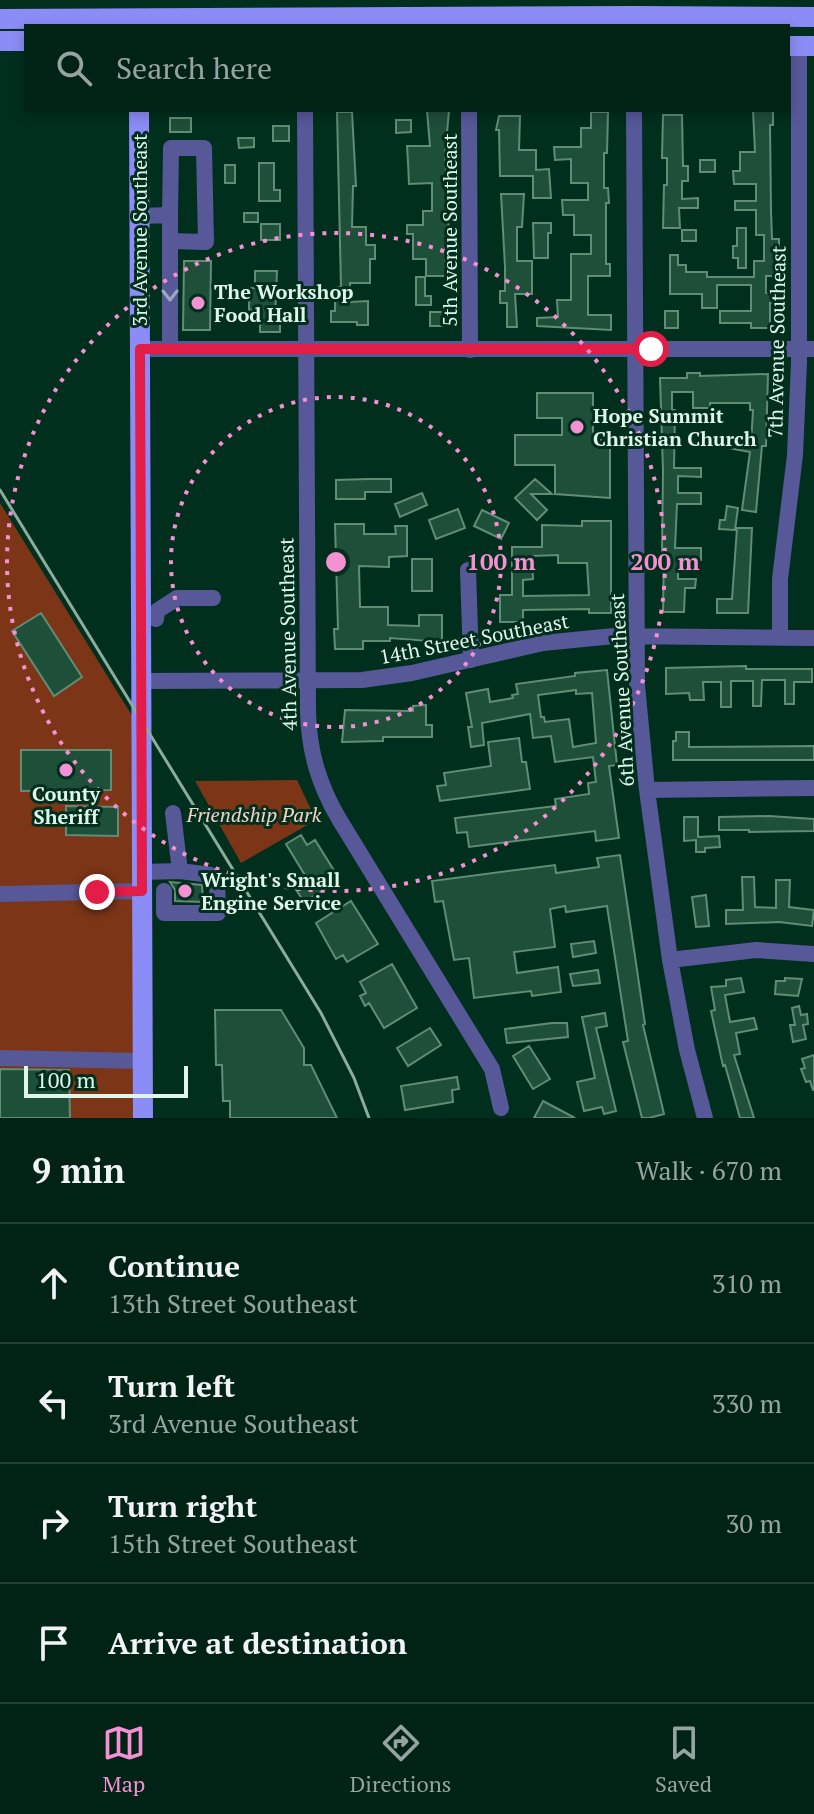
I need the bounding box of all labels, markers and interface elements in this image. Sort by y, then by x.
search box [24,24,790,112]
icon: search [52,46,96,90]
text: Search here [116,48,272,88]
street label: 3rd Avenue Southeast [126,133,153,326]
street label: 5th Avenue Southeast [436,133,463,327]
street label: 7th Avenue Southeast [761,245,792,438]
place label: The Workshop Food Hall [214,278,353,328]
one-way arrow [161,289,179,302]
marker: The Workshop Food Hall [189,294,207,312]
route start [633,331,669,367]
place label: Hope Summit Christian Church [593,402,757,452]
marker: Hope Summit Christian Church [568,418,586,436]
street label: 4th Avenue Southeast [272,537,303,731]
text: 100 m [466,545,536,577]
text: 200 m [630,545,700,577]
centre of rings [322,548,350,576]
street label: 6th Avenue Southeast [603,592,640,787]
street label: 14th Street Southeast [377,607,571,670]
marker: County Sheriff [57,761,75,779]
place label: County Sheriff [32,780,101,830]
park label: Friendship Park [186,801,322,828]
place label: Wright's Small Engine Service [201,866,341,916]
route end [79,874,115,910]
marker: Wright's Small Engine Service [176,882,194,900]
scale bar [24,1062,188,1098]
text: 100 m [36,1065,96,1094]
text: 9 min [32,1148,125,1193]
text: Walk · 670 m [636,1153,782,1187]
text: Continue [108,1246,240,1286]
icon: ahead [32,1261,76,1305]
text: 310 m [712,1266,782,1300]
text: 13th Street Southeast [108,1286,358,1320]
text: Turn left [108,1366,235,1406]
icon: left [32,1381,76,1425]
text: 330 m [712,1386,782,1420]
text: 3rd Avenue Southeast [108,1406,359,1440]
text: Turn right [108,1486,257,1526]
icon: right [32,1501,76,1545]
text: 30 m [726,1506,782,1540]
text: 15th Street Southeast [108,1526,358,1560]
icon: arrive [32,1621,76,1665]
text: Arrive at destination [108,1623,407,1663]
tab: Map [102,1721,146,1798]
tab: Directions [350,1721,451,1798]
tab: Saved [655,1721,712,1798]

